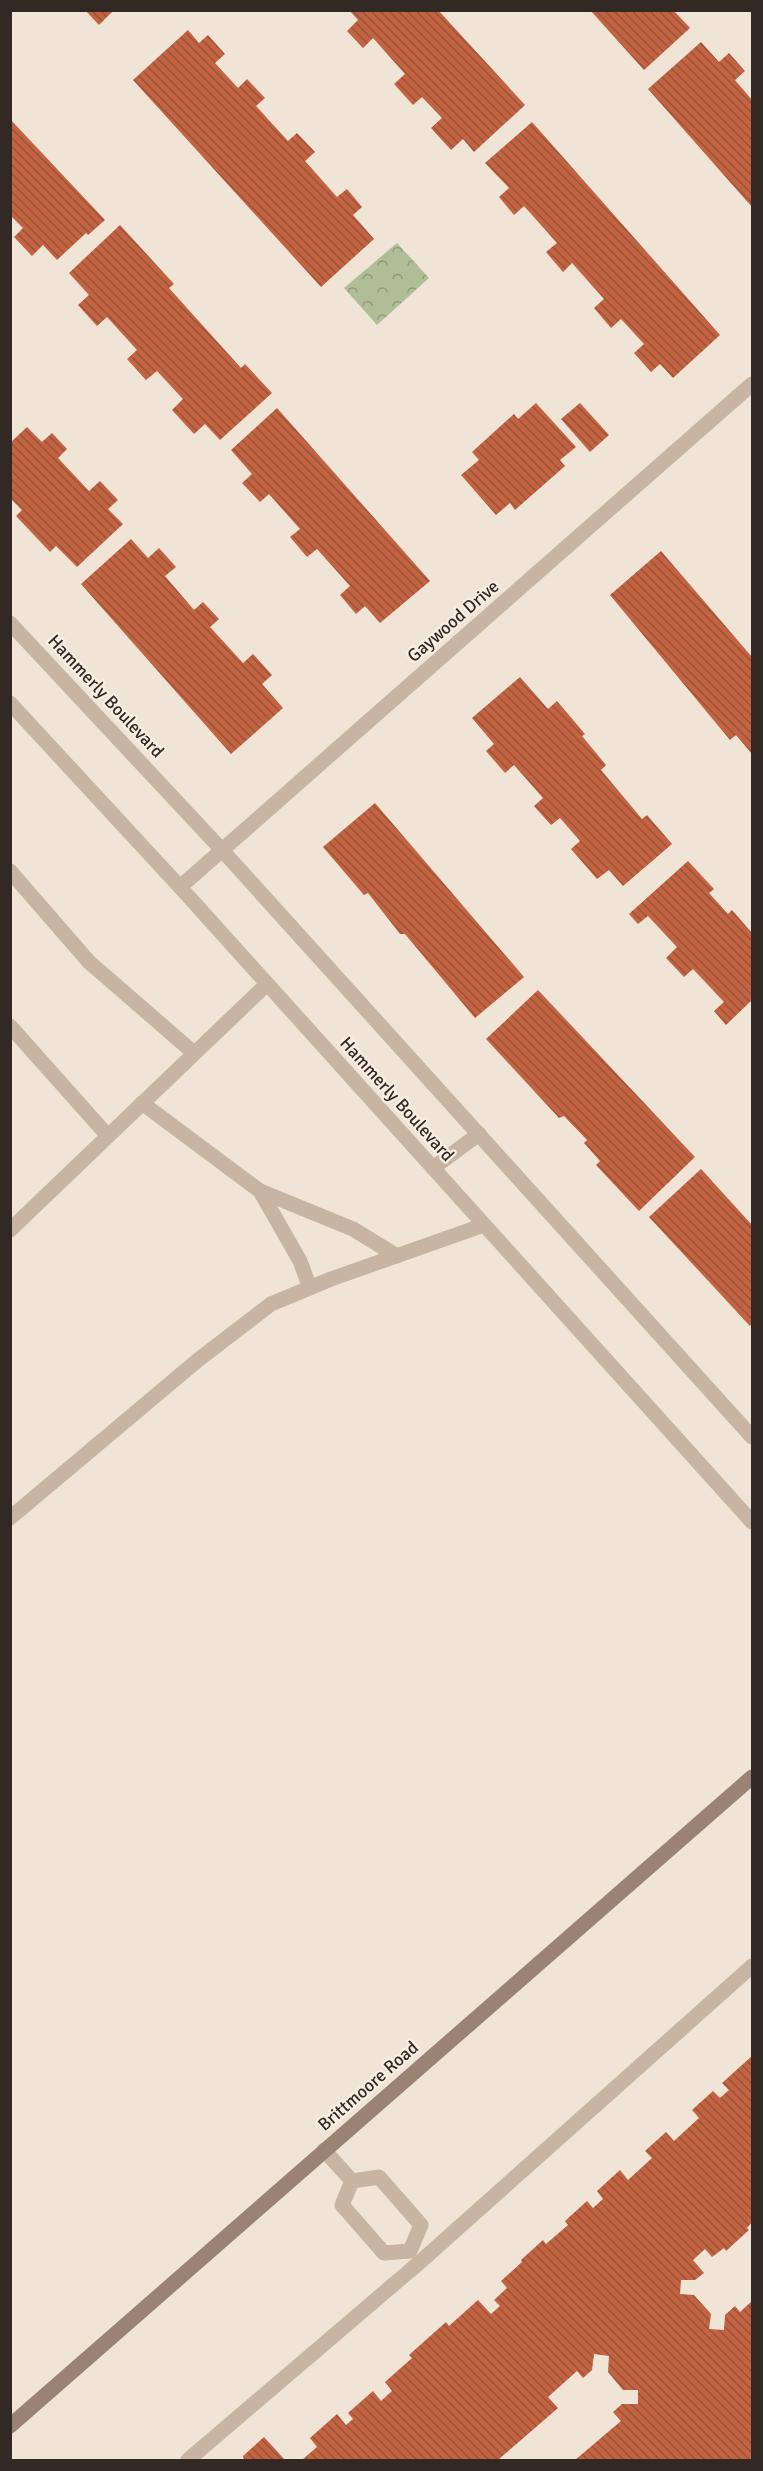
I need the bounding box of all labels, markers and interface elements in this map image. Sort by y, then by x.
street label: Gaywood Drive [403,575,503,667]
street label: Hammerly Boulevard [43,630,169,762]
street label: Hammerly Boulevard [335,1032,459,1166]
street label: Brittmoore Road [313,2036,423,2136]

